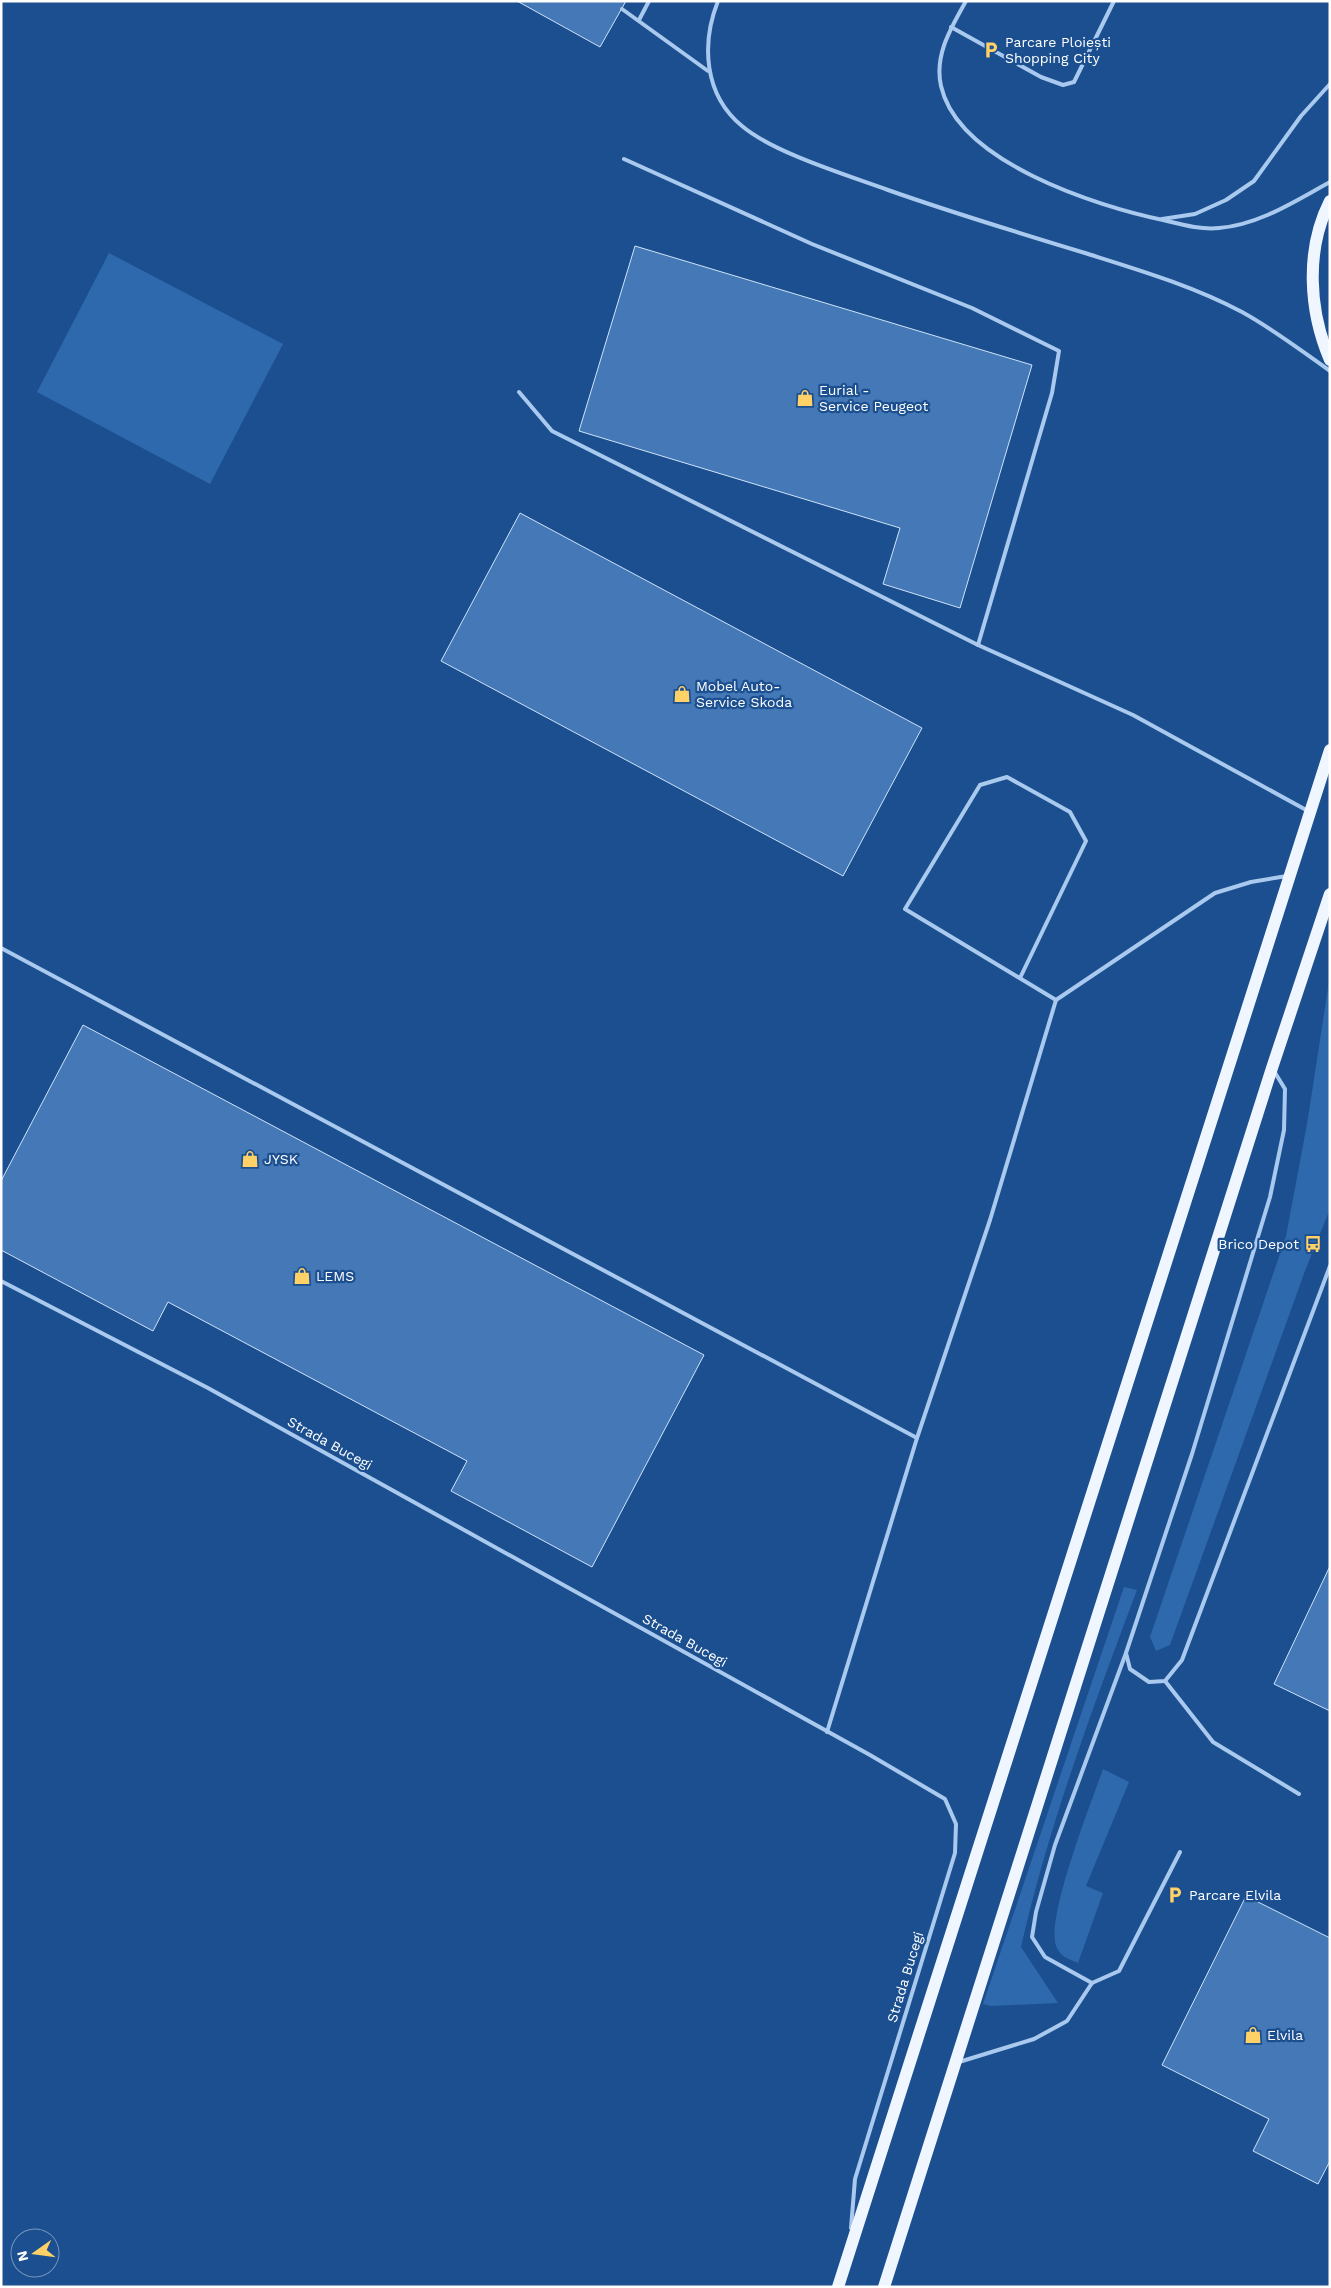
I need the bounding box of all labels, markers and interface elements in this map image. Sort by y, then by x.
place label: Parcare Ploiești Shopping City [1005,34,1111,66]
parking icon: Parcare Ploiești Shopping City [981,40,1001,60]
place label: Eurial - Service Peugeot [819,382,928,414]
shop icon: Eurial - Service Peugeot [795,388,815,408]
place label: Mobel Auto- Service Skoda [696,678,792,710]
shop icon: Mobel Auto- Service Skoda [672,684,692,704]
shop icon: JYSK [240,1149,260,1169]
place label: JYSK [264,1151,298,1167]
bus stop icon: Brico Depot [1303,1234,1323,1254]
place label: Brico Depot [1218,1236,1299,1252]
shop icon: LEMS [292,1266,312,1286]
place label: LEMS [316,1268,354,1284]
street label: Strada Bucegi [285,1413,375,1473]
street label: Strada Bucegi [640,1610,730,1670]
parking icon: Parcare Elvila [1165,1885,1185,1905]
place label: Parcare Elvila [1189,1887,1281,1903]
street label: Strada Bucegi [884,1930,926,2024]
shop icon: Elvila [1243,2025,1263,2045]
place label: Elvila [1267,2027,1303,2043]
north arrow [10,2228,60,2278]
text: N [13,2249,31,2263]

